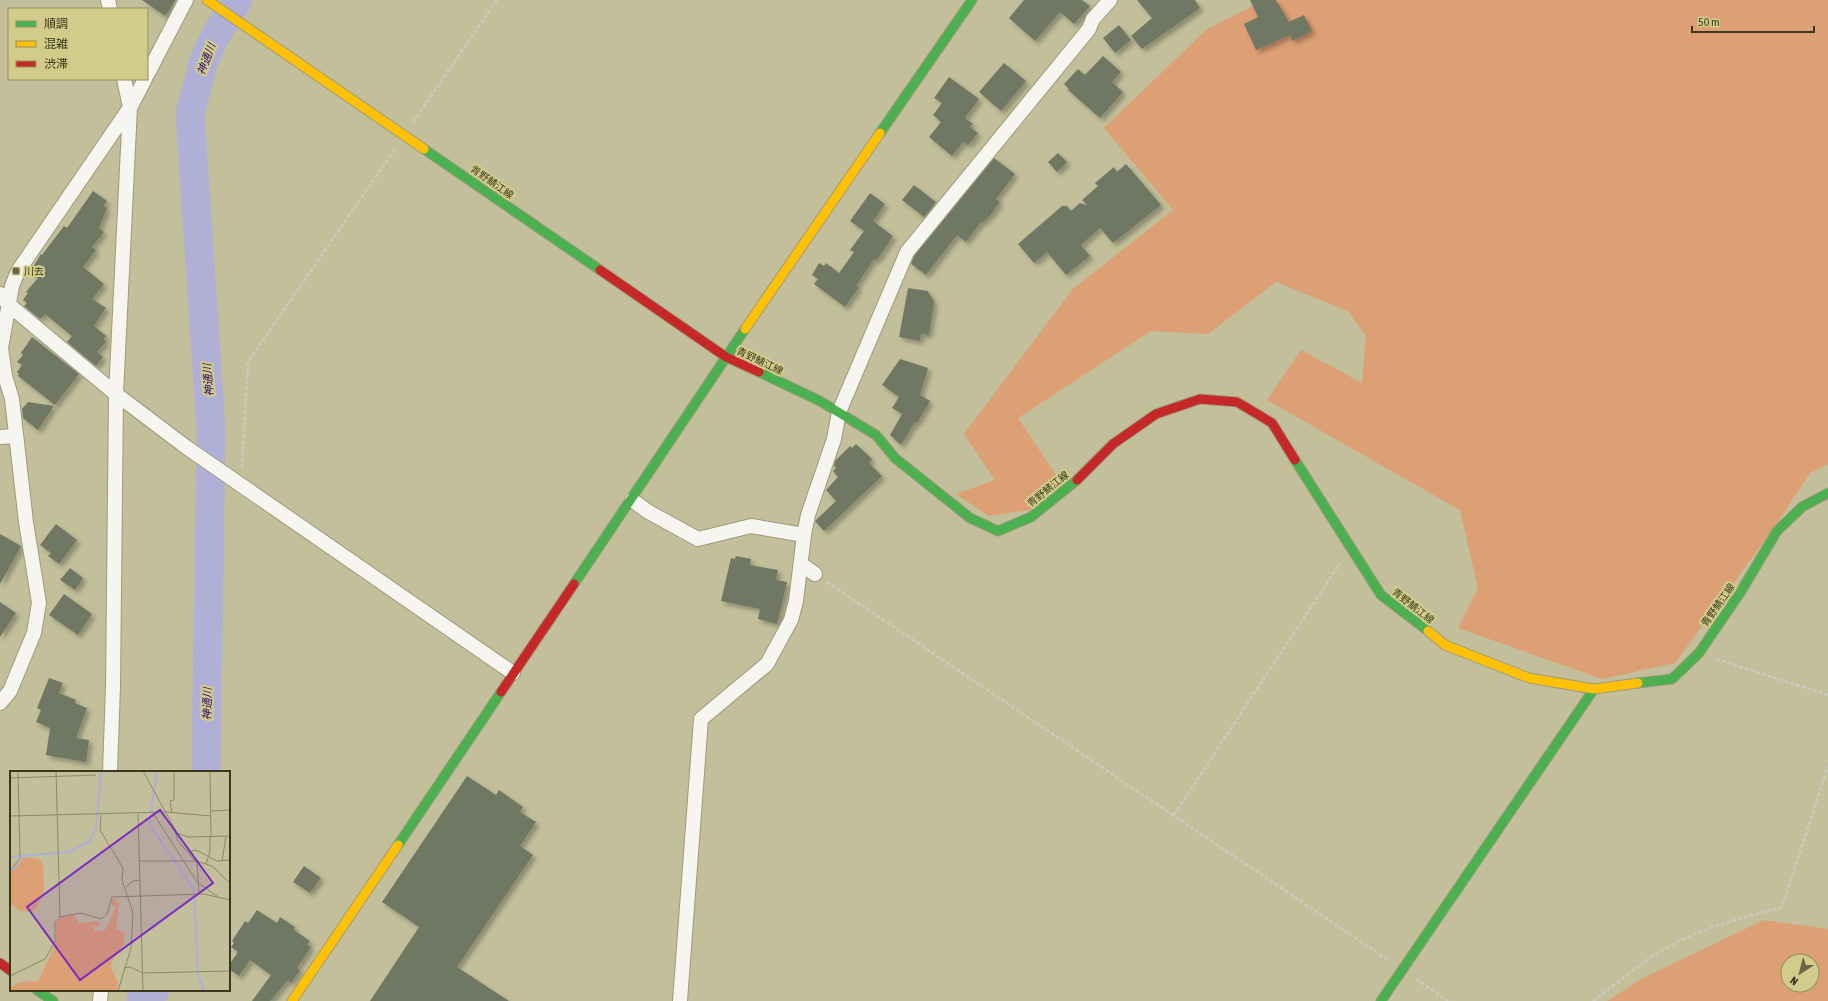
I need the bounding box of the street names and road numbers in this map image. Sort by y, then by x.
street label: 青野鯖江線 [468,163,516,201]
street label: 青野鯖江線 [735,345,785,377]
street label: 青野鯖江線 [1025,469,1071,509]
street label: 青野鯖江線 [1699,581,1737,629]
street label: 青野鯖江線 [1390,586,1436,626]

